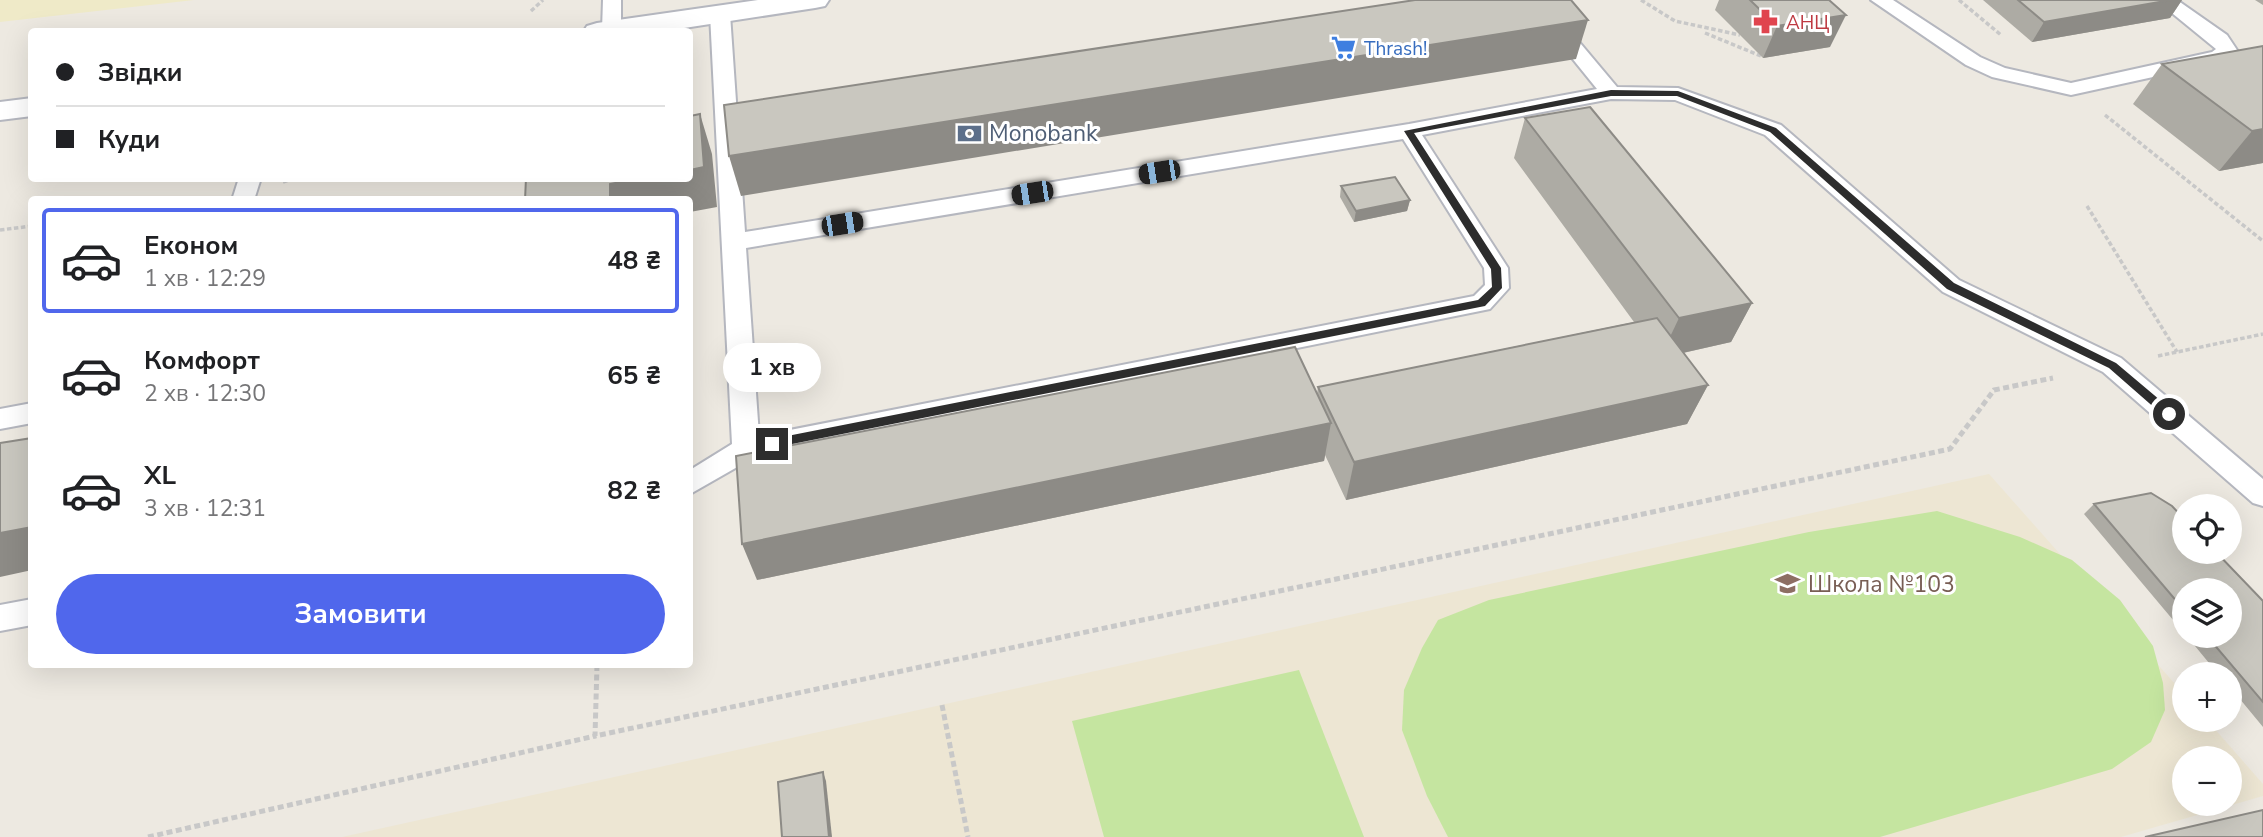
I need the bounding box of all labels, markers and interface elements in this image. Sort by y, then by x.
pharmacy icon: АНЦ [1752,8,1780,36]
place label: АНЦ [1786,10,1829,36]
supermarket icon: Thrash! [1330,34,1358,62]
place label: Thrash! [1364,36,1427,62]
text: Звідки [98,55,183,90]
place label: Monobank [989,118,1098,149]
bank icon: Monobank [955,119,983,147]
text: Куди [98,122,160,157]
car [1137,158,1182,186]
car [1010,179,1055,207]
car [820,210,865,238]
text: Економ [144,228,238,263]
icon: car [60,229,123,292]
text: 48 ₴ [607,243,661,278]
text: 1 хв · 12:29 [144,263,266,294]
callout: 1 хв [723,342,821,392]
text: Комфорт [144,343,260,378]
icon: car [60,344,123,407]
text: 1 хв [749,352,795,383]
text: 65 ₴ [607,358,661,393]
text: 2 хв · 12:30 [144,378,266,409]
route start [2153,398,2185,430]
route end [756,428,788,460]
text: XL [144,458,176,493]
icon: car [60,459,123,522]
text: 82 ₴ [607,473,661,508]
text: 3 хв · 12:31 [144,493,266,524]
map controls [2172,494,2242,816]
button: locate [2172,494,2242,564]
place label: Школа №103 [1808,569,1955,600]
school or university icon: Школа №103 [1774,570,1802,598]
button: Замовити [56,574,665,654]
button: layers [2172,578,2242,648]
button: + [2172,662,2242,732]
button: − [2172,746,2242,816]

